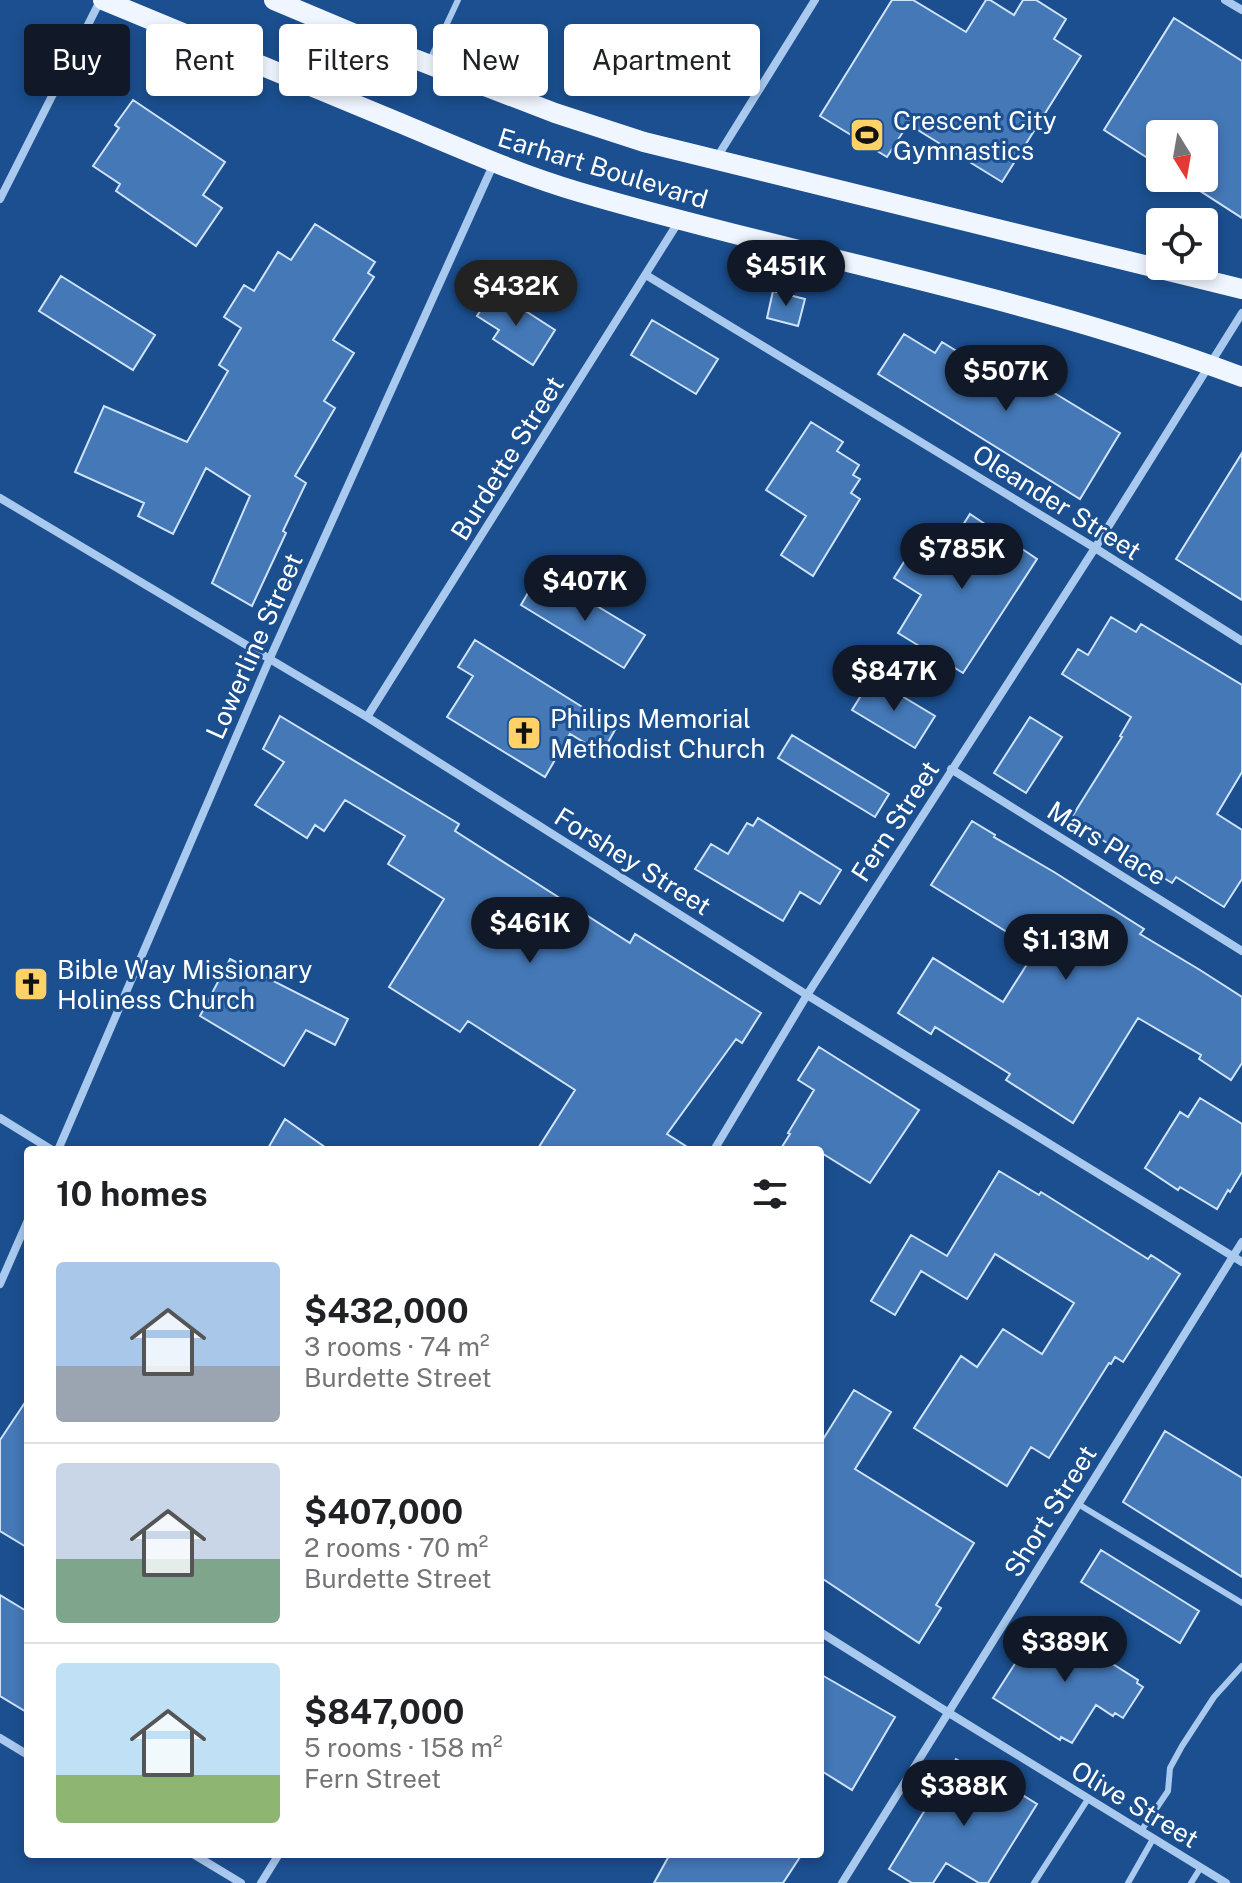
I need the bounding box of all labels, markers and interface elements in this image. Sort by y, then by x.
chip: Buy [24,24,130,96]
chip: Rent [146,24,263,96]
chip: Filters [279,24,417,96]
chip: New [433,24,548,96]
chip: Apartment [564,24,760,96]
place label: Crescent City Gymnastics [893,105,1057,166]
sports icon: Crescent City Gymnastics [848,116,886,154]
north arrow [1146,120,1218,192]
map controls [1146,120,1218,280]
street label: Earhart Boulevard [494,121,712,215]
button: locate [1146,208,1218,280]
pin: $451K [730,240,842,308]
text: $451K [745,250,827,281]
pin: $432K [460,260,572,328]
text: $432K [472,270,560,301]
pin: $507K [950,345,1062,413]
text: $507K [963,355,1049,386]
street label: Burdette Street [444,370,570,546]
street label: Oleander Street [967,438,1147,566]
pin: $785K [906,523,1018,591]
text: $785K [918,533,1006,564]
street label: Lowerline Street [199,548,309,744]
pin: $407K [529,555,641,623]
text: $407K [542,565,628,596]
pin: $847K [838,645,950,713]
text: $847K [850,655,938,686]
place label: Philips Memorial Methodist Church [550,703,765,764]
church icon: Philips Memorial Methodist Church [505,714,543,752]
street label: Fern Street [845,755,945,887]
street label: Mars Place [1042,794,1172,892]
street label: Forshey Street [549,801,717,921]
pin: $461K [474,897,586,965]
text: $461K [489,907,571,938]
pin: $1.13M [1001,914,1131,982]
text: $1.13M [1022,924,1110,955]
place label: Bible Way Missionary Holiness Church [57,954,312,1015]
church icon: Bible Way Missionary Holiness Church [12,965,50,1003]
icon: filters [748,1172,792,1216]
text: 10 homes [56,1174,208,1214]
text: $432,000 [304,1291,469,1331]
icon: home [120,1294,216,1390]
text: 3 rooms · 74 m² [304,1331,490,1362]
text: Burdette Street [304,1362,492,1393]
street label: Short Street [997,1439,1103,1583]
text: $407,000 [304,1492,463,1532]
icon: home [120,1495,216,1591]
text: 2 rooms · 70 m² [304,1532,488,1563]
text: Burdette Street [304,1563,492,1594]
pin: $389K [1009,1616,1121,1684]
text: $389K [1021,1626,1109,1657]
text: $847,000 [304,1692,465,1732]
icon: home [120,1695,216,1791]
text: 5 rooms · 158 m² [304,1732,503,1763]
street label: Olive Street [1066,1754,1204,1854]
pin: $388K [908,1760,1020,1828]
text: Fern Street [304,1763,441,1794]
text: $388K [920,1770,1008,1801]

